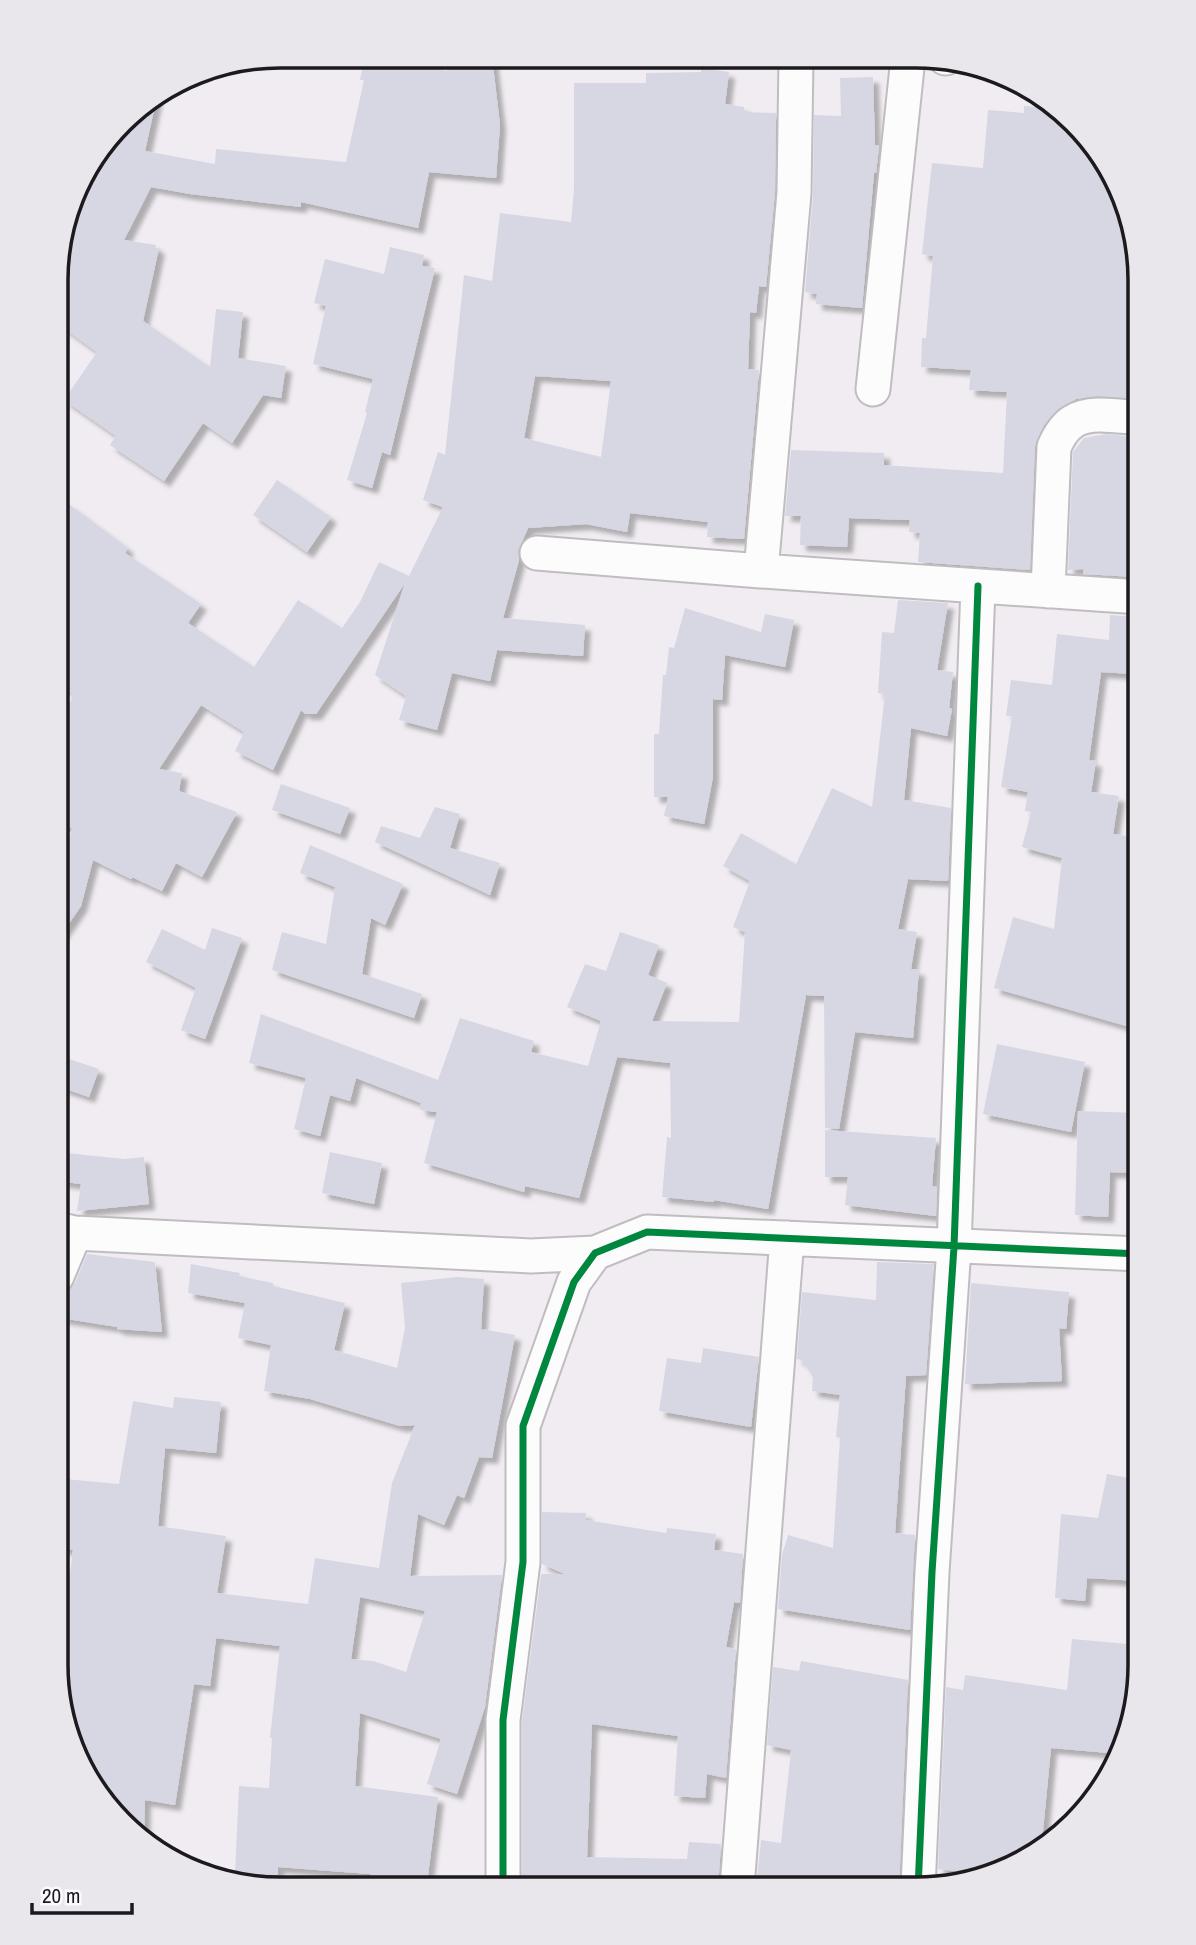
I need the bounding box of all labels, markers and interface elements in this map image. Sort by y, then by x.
scale bar [32,1871,131,1915]
text: 20 m [42,1881,80,1910]

